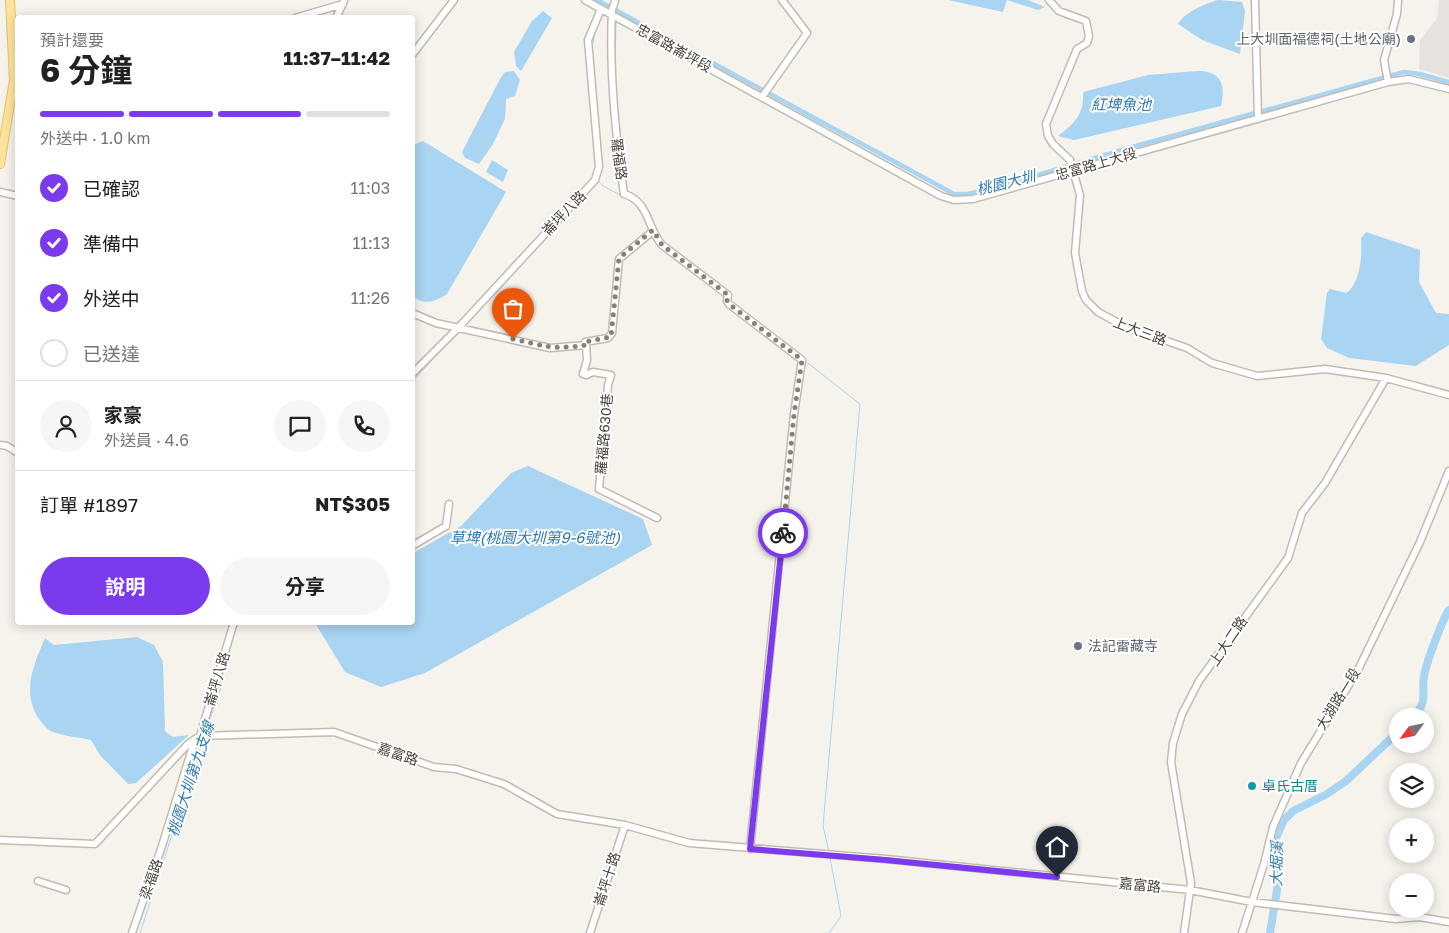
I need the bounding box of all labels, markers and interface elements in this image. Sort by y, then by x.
street label: 忠富路崙坪段 [633,20,715,75]
text: 預計還要 [40,30,104,50]
place label: 上大圳面福德祠(土地公廟) [1236,30,1401,47]
marker: 上大圳面福德祠(土地公廟) [1405,33,1417,45]
text: 11:37–11:42 [283,46,390,69]
text: 6 分鐘 [40,51,132,89]
water label: 紅埤魚池 [1091,95,1153,113]
text: 外送中 · 1.0 km [40,128,150,148]
street label: 羅福路 [608,137,631,181]
street label: 忠富路上大段 [1053,144,1139,183]
water label: 桃園大圳 [974,166,1039,198]
icon: check [40,174,68,202]
text: 已確認 [83,177,140,200]
text: 11:03 [350,178,390,198]
street label: 崙坪八路 [538,187,589,239]
icon: check [40,229,68,257]
text: 準備中 [83,232,140,255]
text: 11:13 [353,233,390,253]
icon: check [40,284,68,312]
text: 外送中 [83,287,140,310]
text: 11:26 [351,288,390,308]
pin [492,288,534,339]
icon: bag [499,295,527,323]
street label: 上大三路 [1111,313,1169,349]
text: 已送達 [83,342,140,365]
street label: 羅福路630巷 [591,393,616,475]
button: person [40,400,92,452]
button: chat [274,400,326,452]
button: phone [338,400,390,452]
text: 家豪 [104,403,142,426]
text: 外送員 · 4.6 [104,430,189,450]
text: NT$305 [315,492,390,515]
text: 訂單 #1897 [40,493,138,516]
courier [758,508,808,558]
icon: bike [769,519,797,547]
water label: 草埤(桃園大圳第9-6號池) [450,528,620,546]
button: 說明 [40,557,210,615]
button: 分享 [220,557,390,615]
street label: 上大二路 [1205,613,1250,669]
place label: 法記雷藏寺 [1088,637,1158,654]
marker: 法記雷藏寺 [1072,640,1084,652]
street label: 崙坪八路 [200,650,233,708]
street label: 大湖路一段 [1312,665,1363,733]
north arrow [1389,708,1434,752]
map controls [1389,708,1434,918]
water label: 桃園大圳第九支線 [163,717,218,839]
street label: 嘉富路 [376,739,421,768]
button: layers [1389,763,1434,808]
place label: 卓氏古厝 [1262,777,1318,794]
marker: 卓氏古厝 [1246,780,1258,792]
button: + [1389,818,1434,863]
pin [1036,826,1078,877]
icon: home [1043,833,1071,861]
water label: 大堀溪 [1267,839,1285,887]
street label: 崙坪十路 [590,850,623,908]
street label: 梁福路 [136,856,165,901]
button: − [1389,873,1434,918]
street label: 嘉富路 [1118,874,1162,895]

